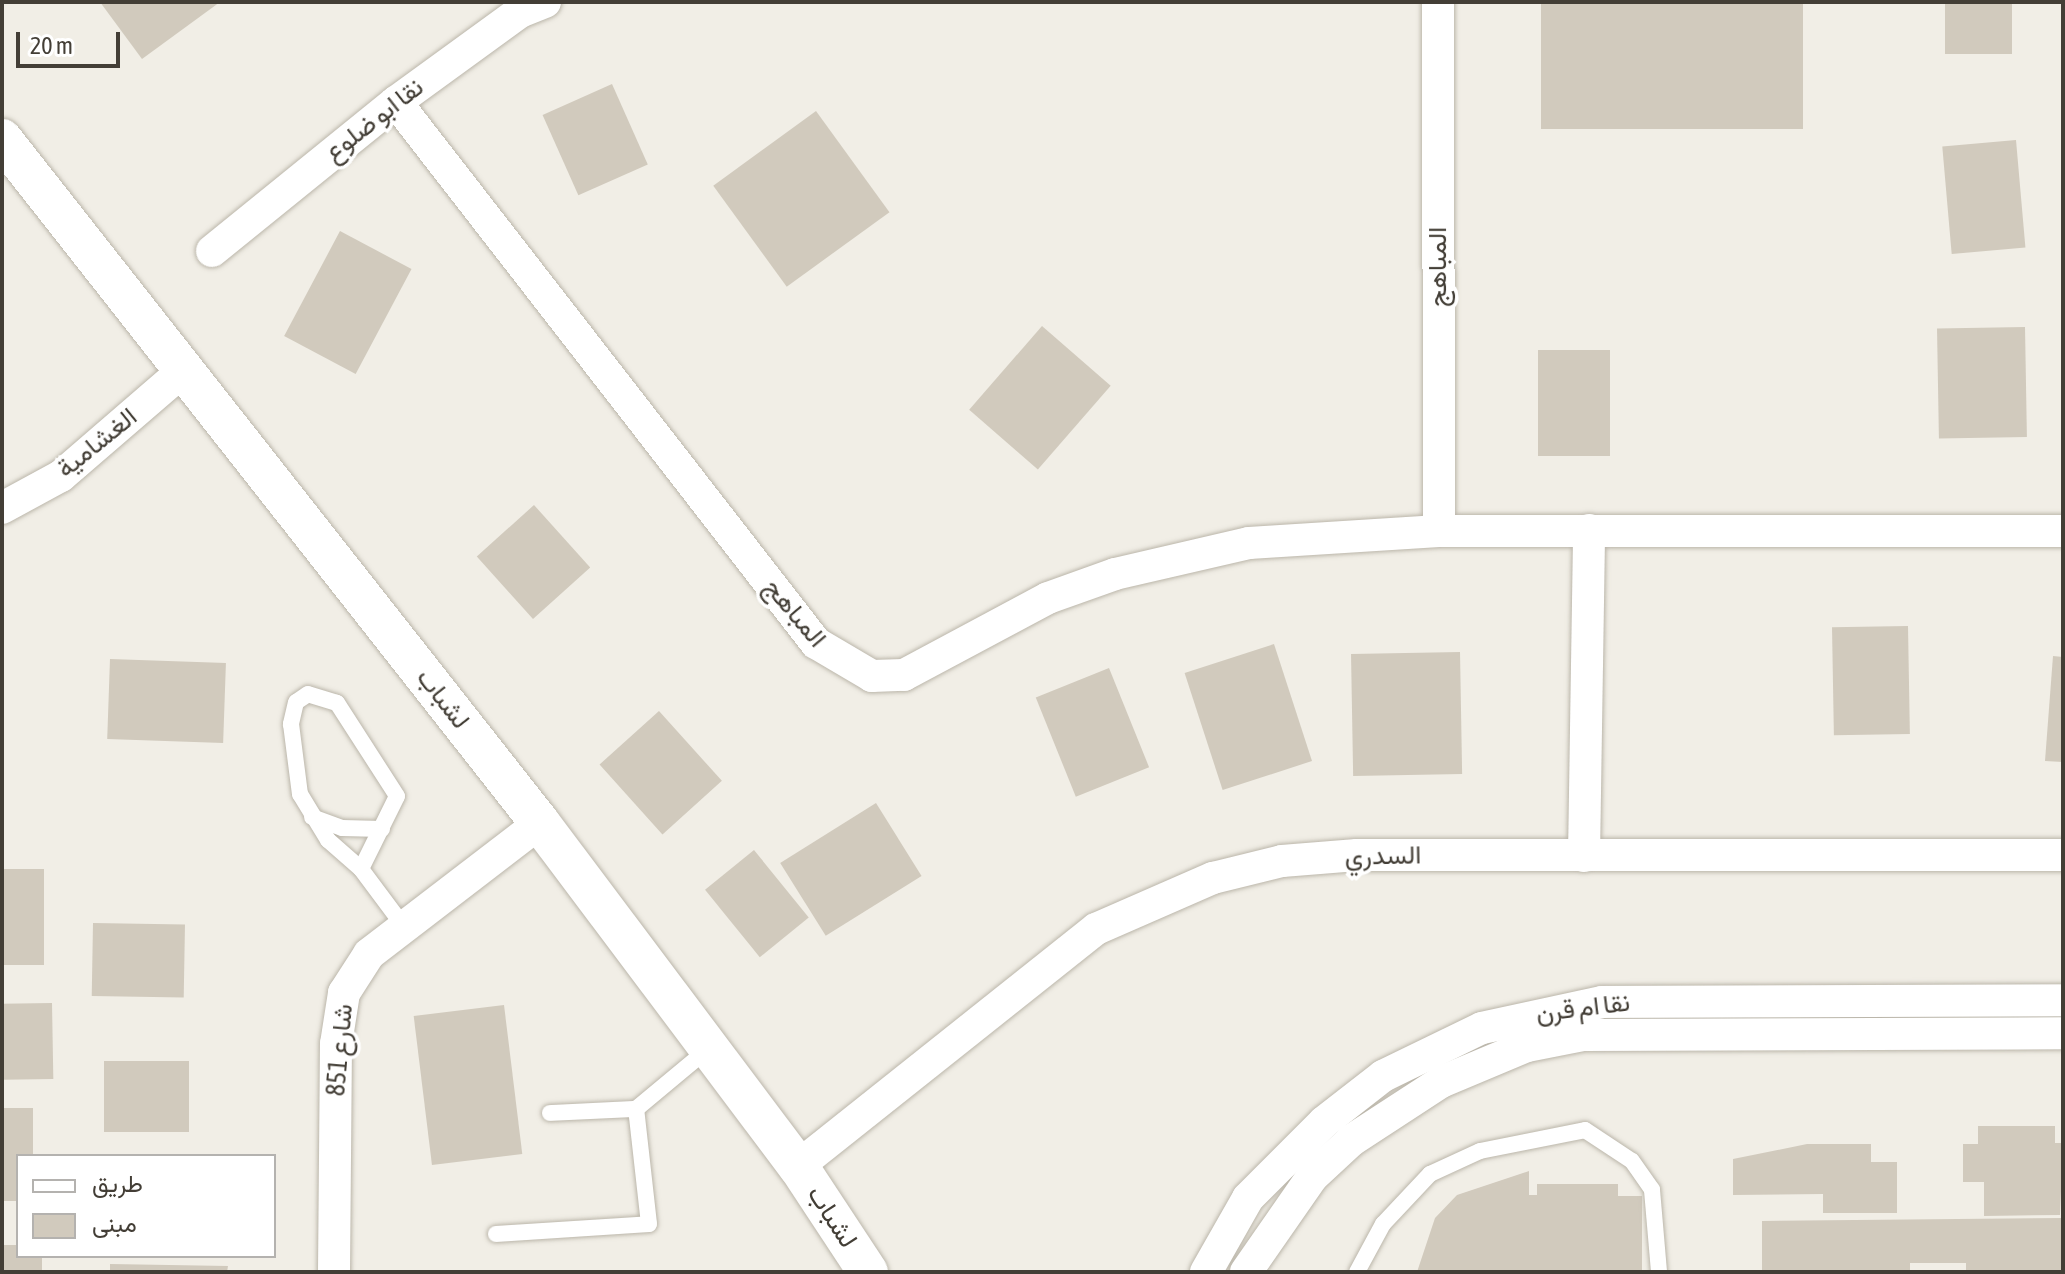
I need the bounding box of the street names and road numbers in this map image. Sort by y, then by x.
street label: نقا ابو ضلوع [318,72,430,168]
street label: المباهج [1422,227,1454,307]
street label: الغشامية [51,401,143,485]
street label: المباهج [757,572,833,654]
street label: لشباب [410,663,476,735]
street label: السدري [1344,840,1422,872]
street label: نقا ام قرن [1534,987,1632,1029]
street label: شارع 851 [320,1003,360,1097]
street label: لشباب [800,1180,864,1254]

